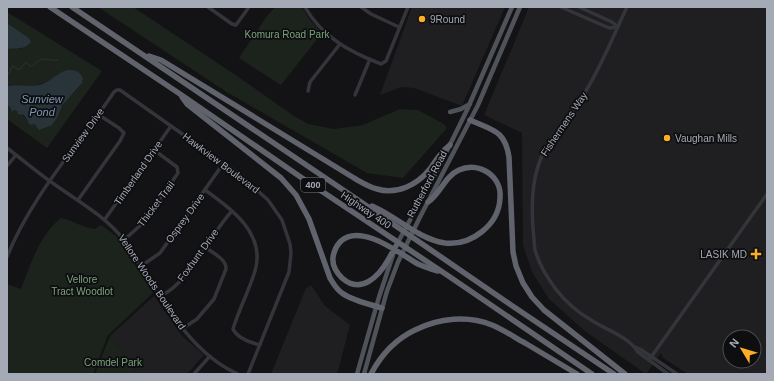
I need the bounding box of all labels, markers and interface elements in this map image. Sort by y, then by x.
marker: 9Round [417,14,427,24]
place label: 9Round [430,14,465,25]
park label: Komura Road Park [244,29,331,40]
street label: Fishermens Way [539,90,589,158]
water label: Sunview Pond [21,93,64,118]
street label: Sunview Drive [60,106,106,164]
street label: Hawkview Boulevard [181,131,261,195]
marker: Vaughan Mills [662,133,672,143]
place label: Vaughan Mills [675,133,737,144]
street label: Timberland Drive [112,138,164,207]
street label: Rutherford Road [405,149,449,219]
road number: 400 [301,178,325,192]
street label: Thicket Trail [135,179,177,229]
street label: Highway 400 [339,189,393,231]
street label: Osprey Drive [163,191,207,245]
street label: Foxhunt Drive [175,226,221,283]
street label: Vellore Woods Boulevard [116,232,188,332]
marker: LASIK MD [750,248,762,260]
place label: LASIK MD [700,249,747,260]
park label: Vellore Tract Woodlot [51,274,113,297]
north arrow [722,329,762,369]
text: N [727,336,741,350]
park label: Comdel Park [84,357,143,368]

